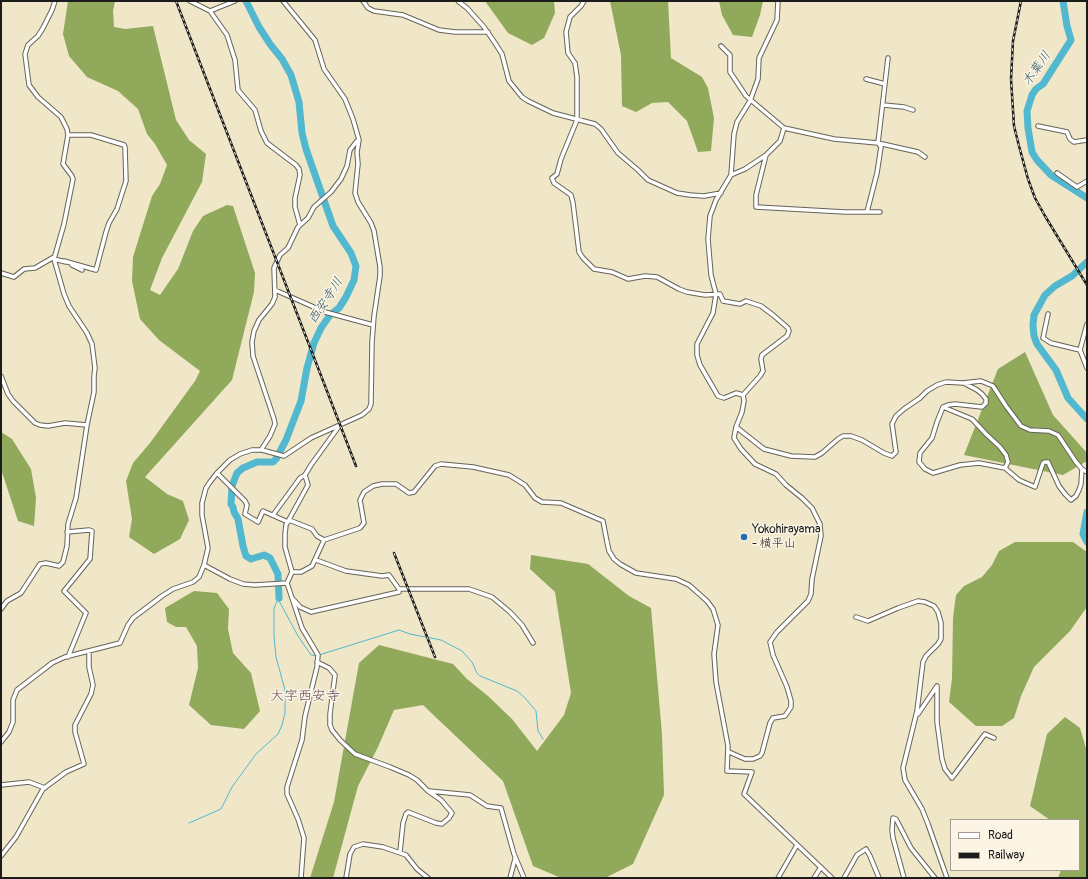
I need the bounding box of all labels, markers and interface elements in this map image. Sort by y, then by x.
water label: 木葉川 [1019,49,1055,89]
water label: 西安寺川 [305,275,347,327]
place label: Yokohirayama - 横平山 [752,523,820,551]
marker: Yokohirayama - 横平山 [739,532,749,542]
district label: 大字西安寺 [270,688,340,704]
legend [950,819,1080,871]
text: Road [988,828,1013,843]
text: Railway [988,848,1024,863]

